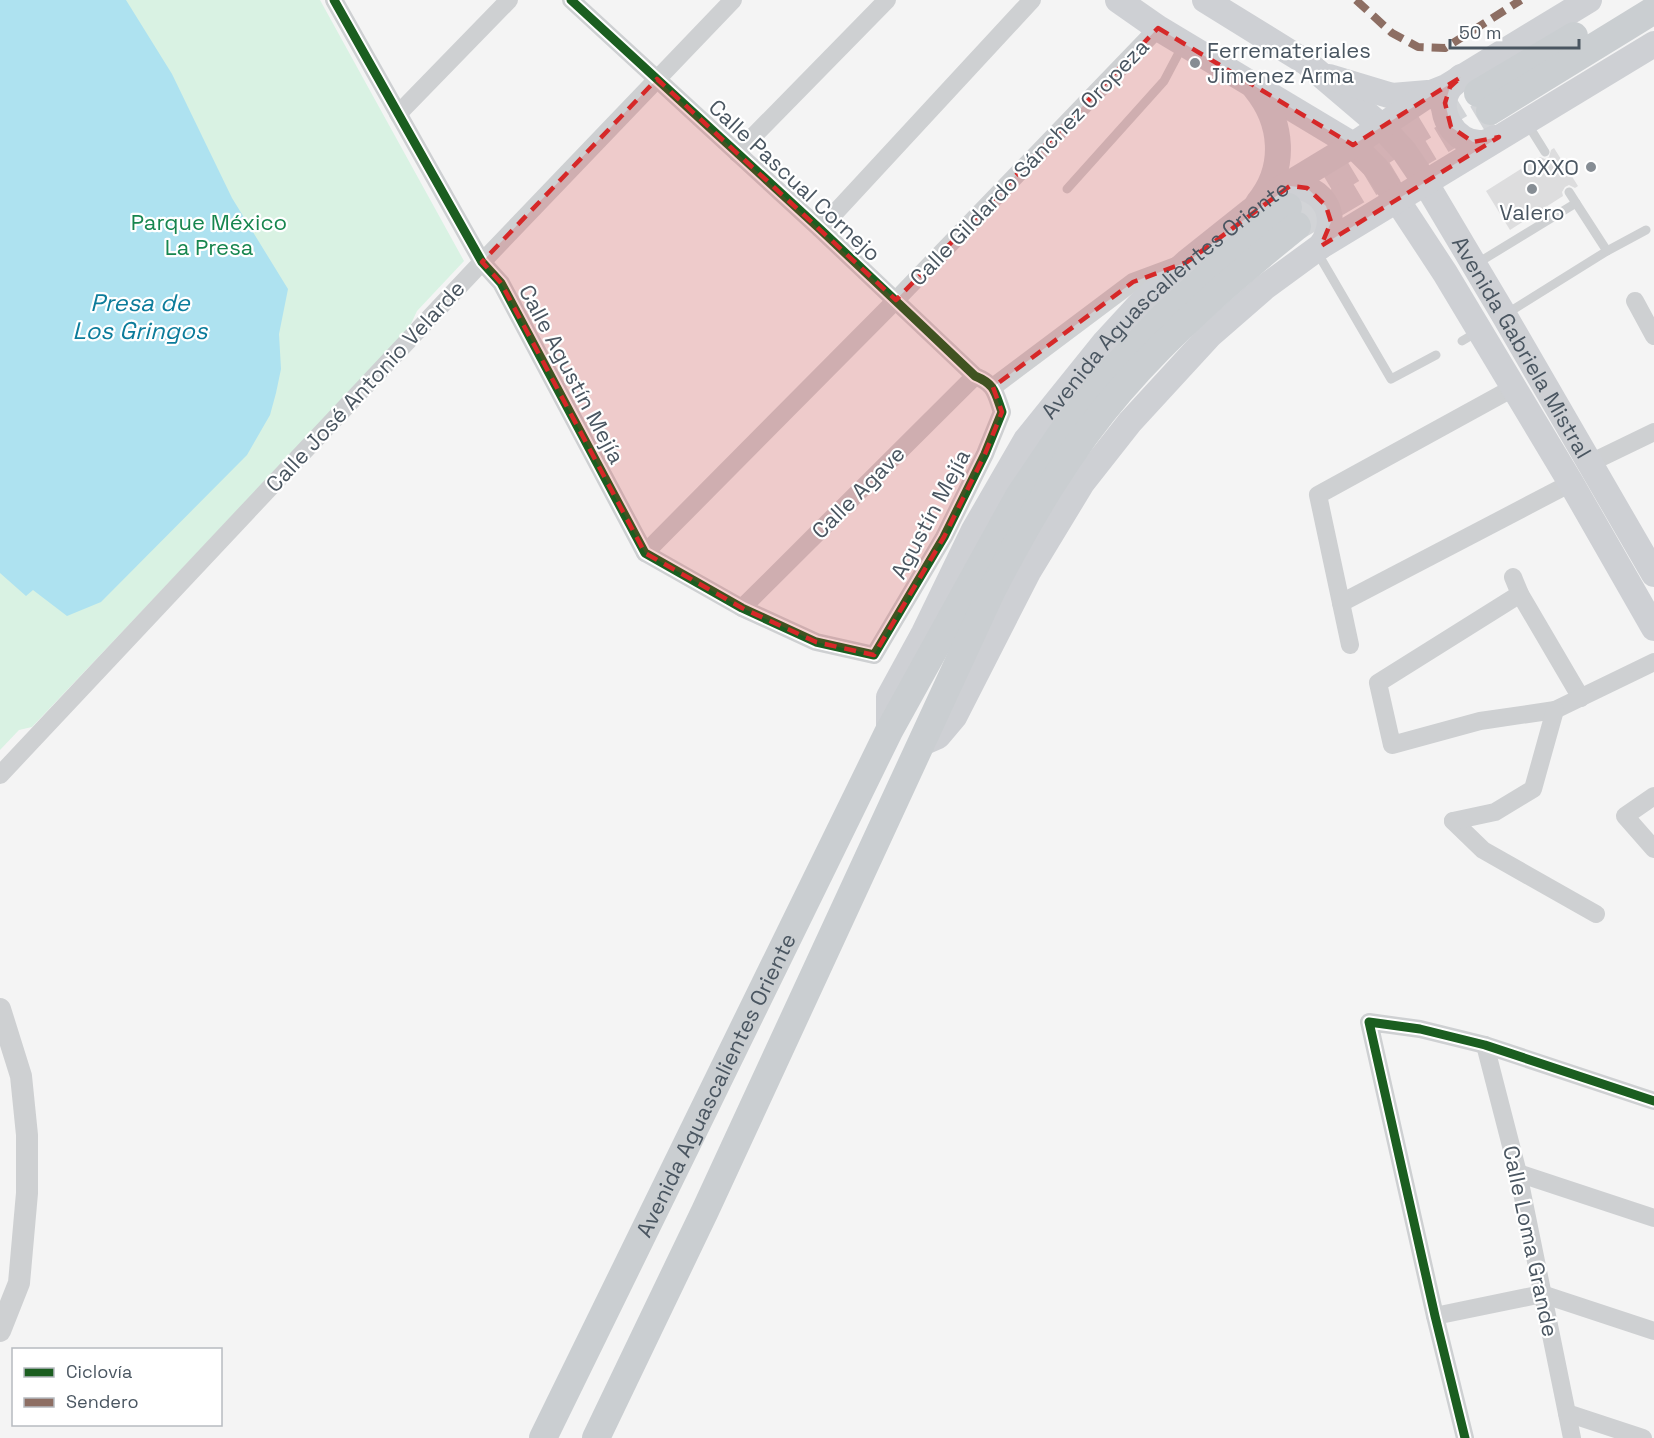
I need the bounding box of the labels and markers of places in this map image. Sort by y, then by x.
place label: Ferremateriales Jimenez Arma [1207,36,1371,89]
marker: Ferremateriales Jimenez Arma [1188,56,1202,70]
place label: OXXO [1523,153,1579,181]
marker: OXXO [1584,160,1598,174]
marker: Valero [1525,182,1539,196]
place label: Valero [1499,198,1565,226]

